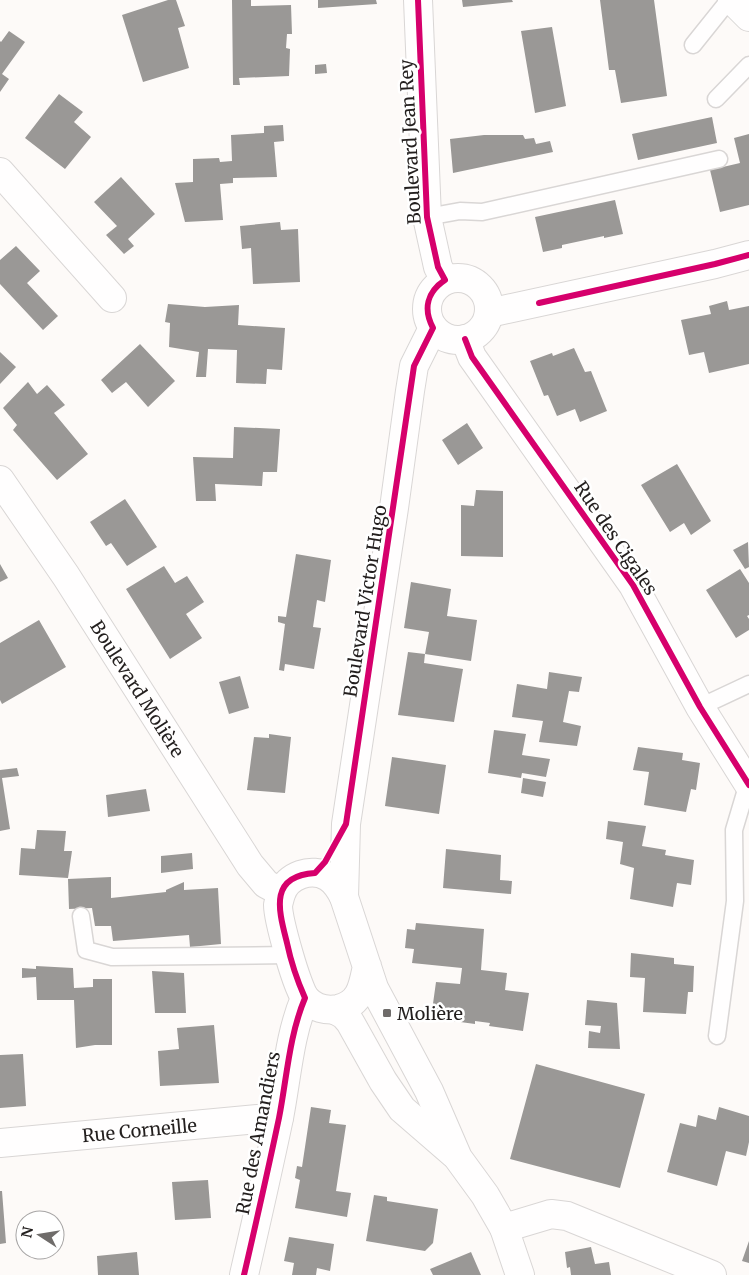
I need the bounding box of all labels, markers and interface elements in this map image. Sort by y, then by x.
street label: Boulevard Jean Rey [394,58,426,225]
street label: Rue des Cigales [569,477,663,599]
street label: Boulevard Victor Hugo [338,503,392,699]
street label: Boulevard Molière [86,616,190,761]
place label: Molière [397,1002,463,1025]
marker: Molière [381,1007,393,1019]
street label: Rue des Amandiers [231,1049,285,1217]
street label: Rue Corneille [81,1113,198,1147]
north arrow [15,1210,65,1260]
text: N [17,1225,37,1240]

